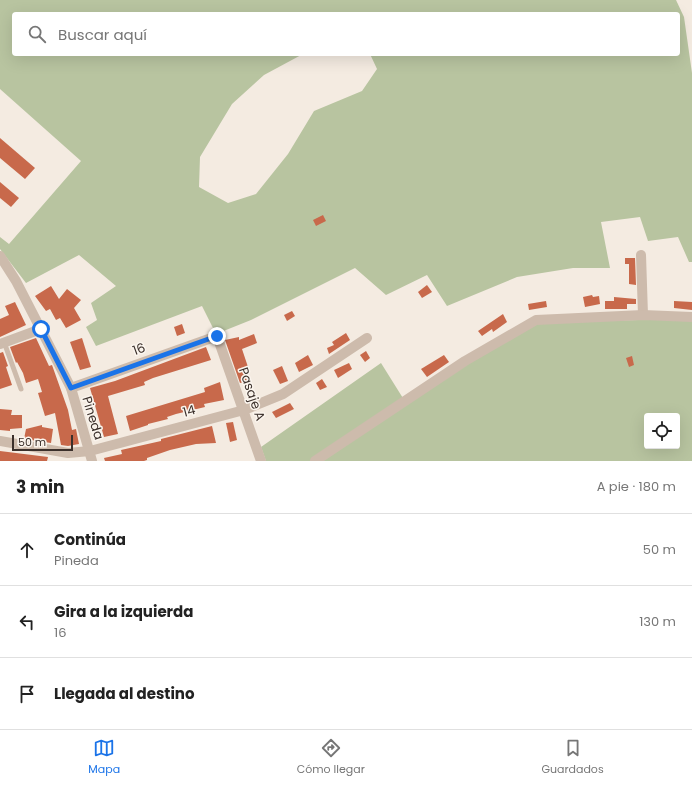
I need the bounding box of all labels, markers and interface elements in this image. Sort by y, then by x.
search box [12,12,680,56]
icon: search [26,23,48,45]
text: Buscar aquí [58,24,147,45]
route start [32,320,50,338]
route end [208,327,226,345]
street label: 16 [130,338,148,360]
street label: Pasaje A [234,365,270,424]
street label: Pineda [77,394,109,442]
street label: 14 [181,400,197,422]
map controls [644,413,680,449]
button: locate [644,413,680,449]
scale bar [12,433,73,452]
text: 50 m [18,434,46,450]
text: 3 min [16,475,64,499]
text: A pie · 180 m [597,477,676,496]
text: Continúa [54,529,126,550]
icon: ahead [16,539,38,561]
text: 50 m [643,540,676,559]
text: Pineda [54,551,99,570]
text: Gira a la izquierda [54,601,193,622]
icon: left [16,611,38,633]
text: 130 m [639,612,676,631]
text: 16 [54,623,66,642]
icon: arrive [16,683,38,705]
text: Llegada al destino [54,683,195,704]
tab: Mapa [88,737,120,778]
tab: Cómo llegar [297,737,365,778]
tab: Guardados [541,737,604,778]

